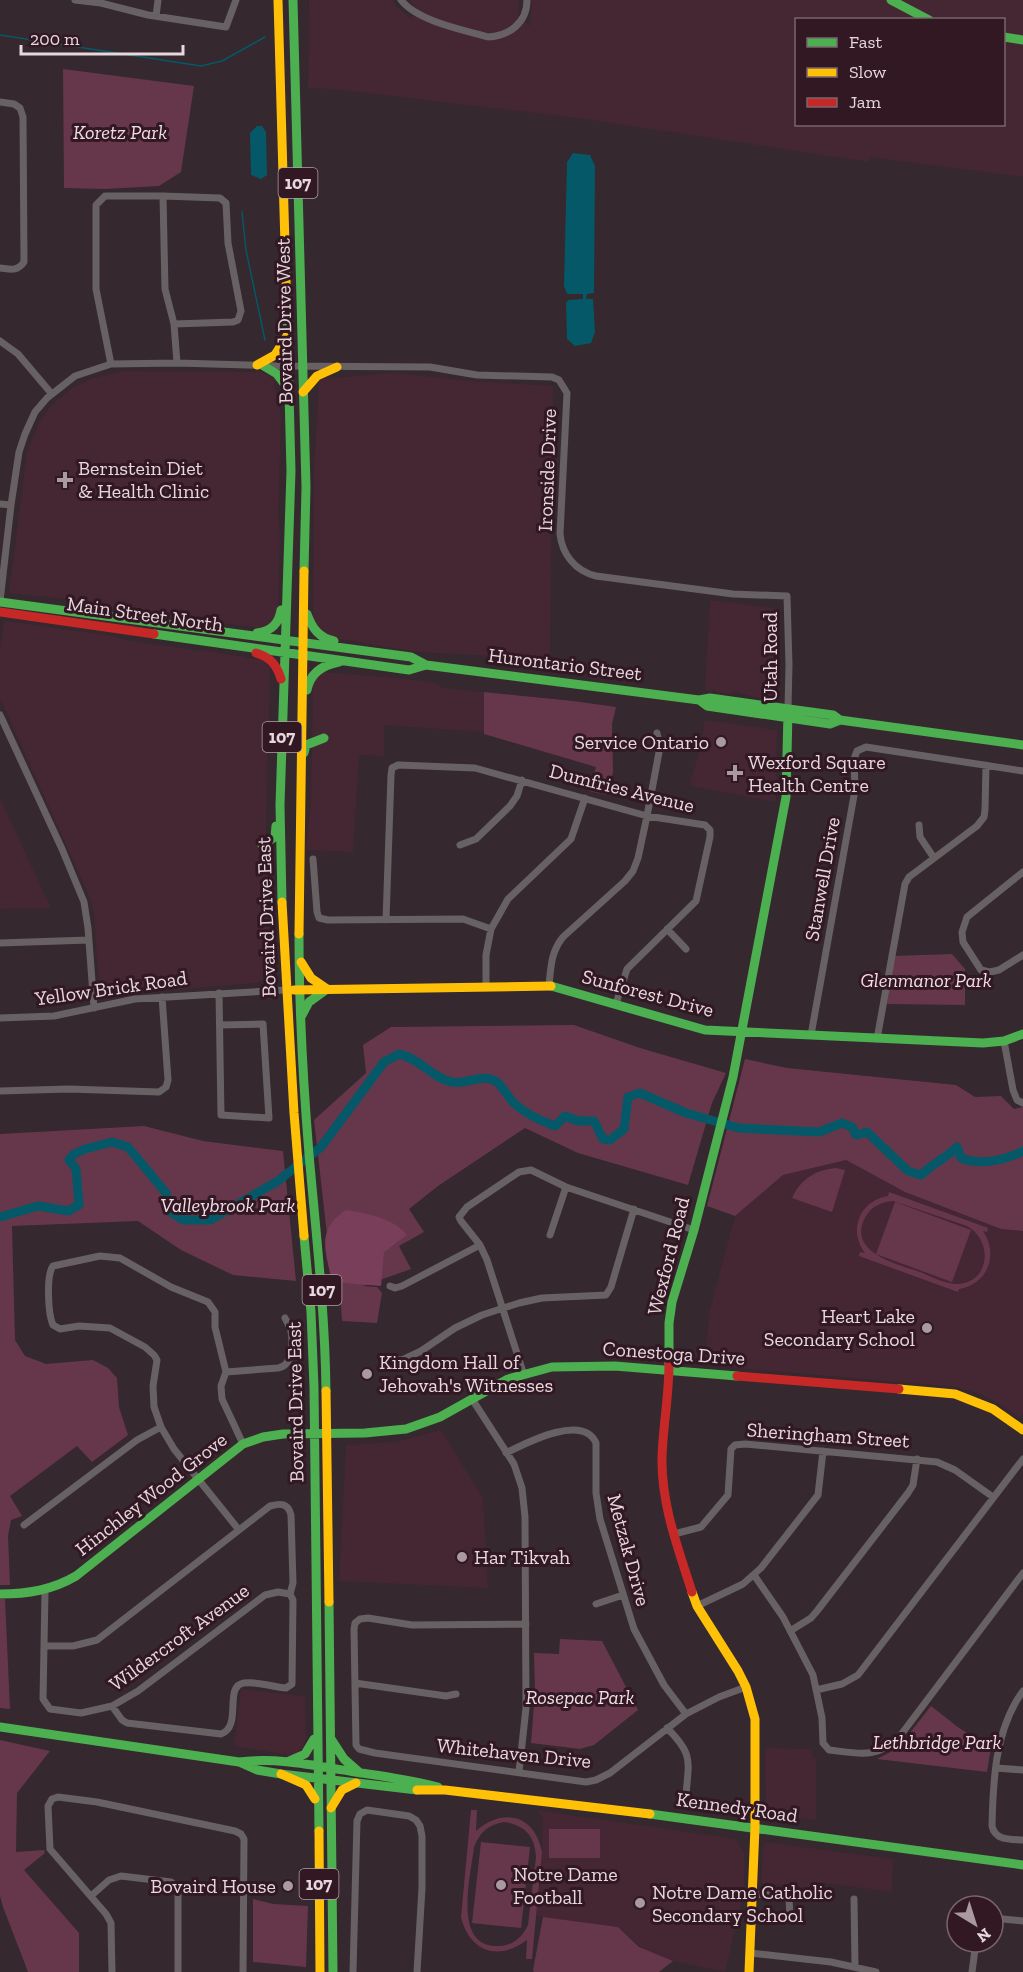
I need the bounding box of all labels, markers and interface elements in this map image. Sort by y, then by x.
scale bar [21,18,183,56]
legend [795,18,1005,126]
text: 200 m [30,28,80,50]
text: Fast [849,31,882,53]
text: Slow [849,61,886,83]
text: Jam [849,91,881,113]
park label: Koretz Park [73,120,167,144]
road number: 107 [278,168,318,198]
street label: Bovaird Drive West [271,237,297,404]
street label: Ironside Drive [533,408,561,532]
place label: Bernstein Diet & Health Clinic [78,456,209,503]
marker: Bernstein Diet & Health Clinic [56,471,74,489]
street label: Main Street North [65,591,225,637]
street label: Utah Road [758,612,782,702]
street label: Hurontario Street [487,643,644,685]
road number: 107 [262,722,302,752]
place label: Service Ontario [574,730,709,754]
marker: Service Ontario [714,735,728,749]
place label: Wexford Square Health Centre [748,750,886,797]
street label: Dumfries Avenue [547,758,697,818]
marker: Wexford Square Health Centre [726,764,744,782]
street label: Stanwell Drive [799,815,845,943]
street label: Bovaird Drive East [251,836,281,998]
street label: Sunforest Drive [579,964,717,1022]
street label: Yellow Brick Road [32,965,189,1011]
park label: Glenmanor Park [860,968,992,992]
park label: Valleybrook Park [161,1193,296,1217]
street label: Wexford Road [642,1195,694,1317]
road number: 107 [302,1275,342,1305]
place label: Heart Lake Secondary School [764,1304,915,1351]
street label: Bovaird Drive East [282,1321,308,1483]
marker: Heart Lake Secondary School [920,1321,934,1335]
street label: Conestoga Drive [602,1336,746,1370]
place label: Kingdom Hall of Jehovah's Witnesses [379,1350,553,1397]
marker: Kingdom Hall of Jehovah's Witnesses [360,1367,374,1381]
street label: Sheringham Street [746,1417,911,1453]
street label: Hinchley Wood Grove [70,1427,232,1561]
street label: Metzak Drive [603,1491,655,1609]
place label: Har Tikvah [474,1545,571,1569]
marker: Har Tikvah [455,1550,469,1564]
street label: Wildercroft Avenue [104,1578,254,1696]
park label: Rosepac Park [526,1685,635,1709]
park label: Lethbridge Park [873,1730,1001,1754]
street label: Whitehaven Drive [436,1733,592,1773]
street label: Kennedy Road [675,1787,799,1827]
place label: Notre Dame Football [513,1862,618,1909]
road number: 107 [300,1869,338,1899]
place label: Bovaird House [150,1874,276,1898]
marker: Notre Dame Football [494,1878,508,1892]
marker: Bovaird House [281,1879,295,1893]
place label: Notre Dame Catholic Secondary School [652,1880,833,1927]
north arrow [945,1894,1005,1954]
marker: Notre Dame Catholic Secondary School [633,1896,647,1910]
text: N [973,1924,995,1947]

